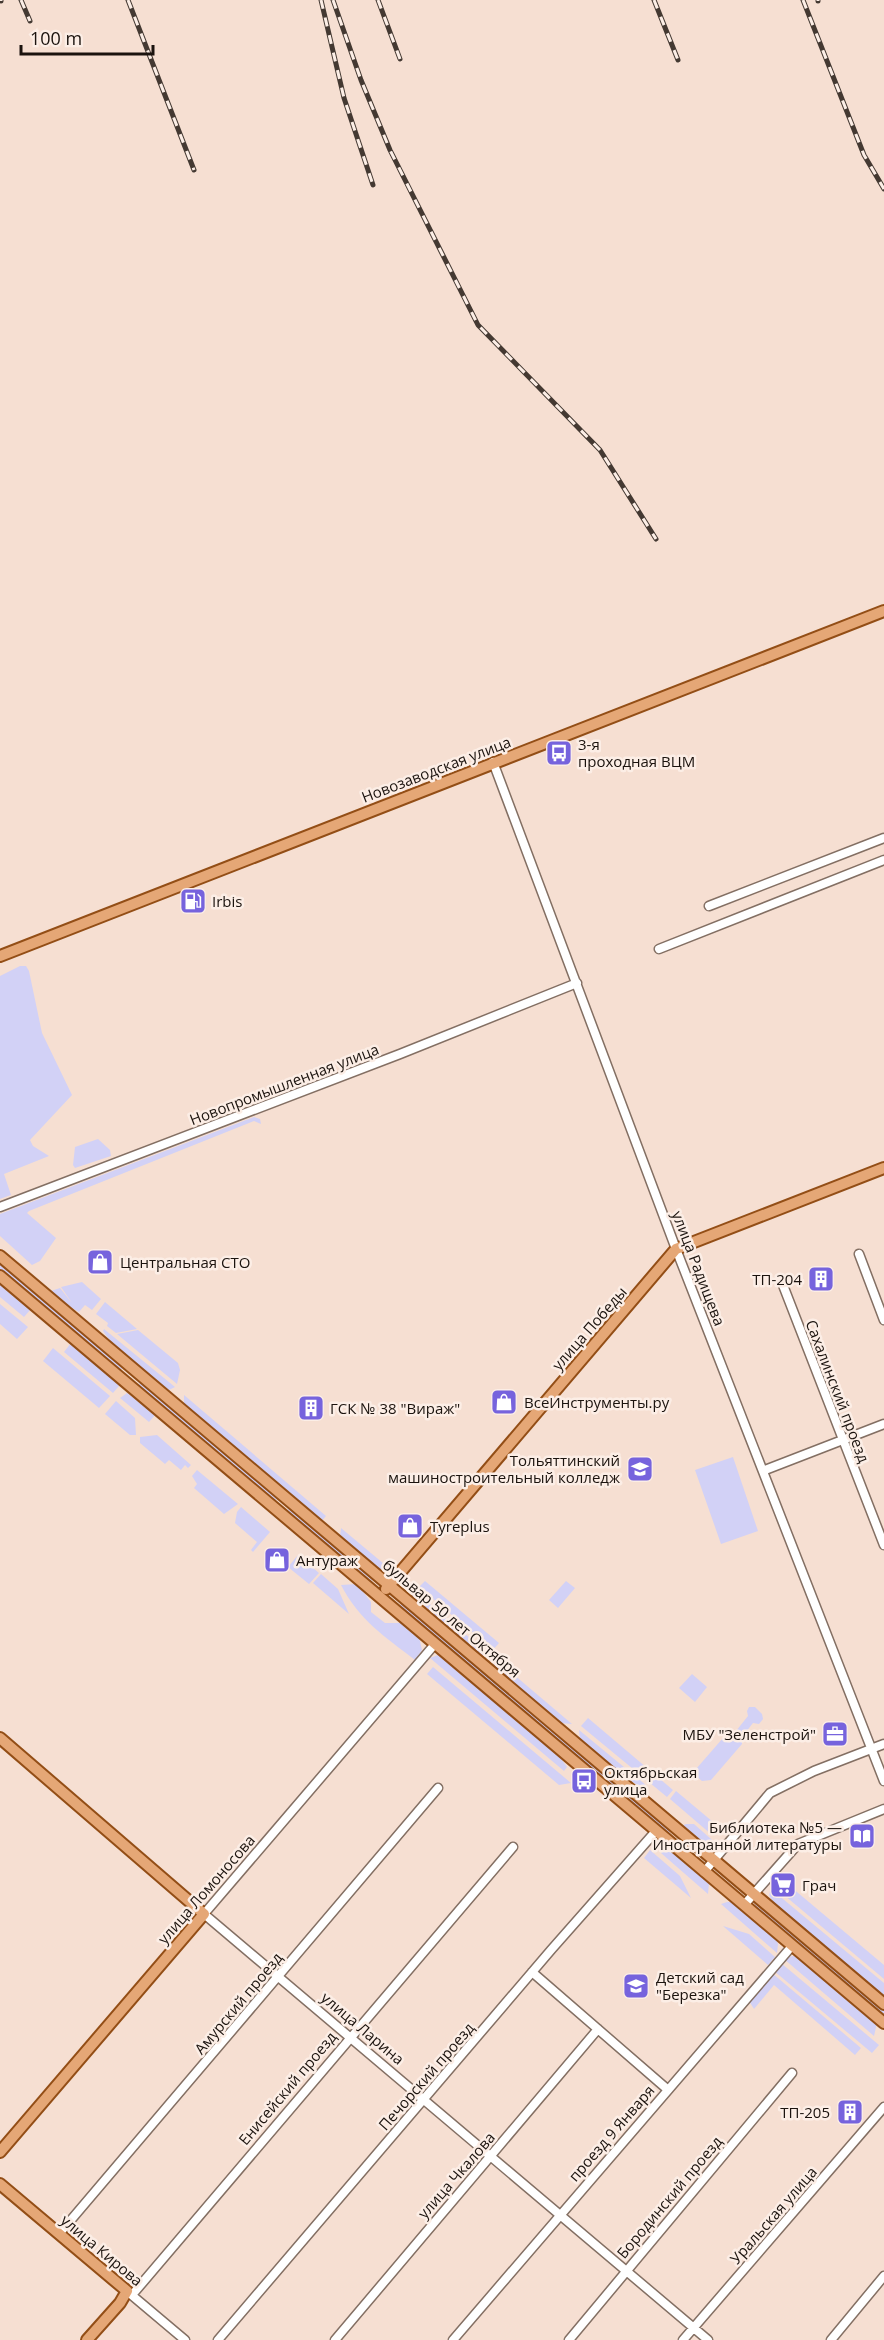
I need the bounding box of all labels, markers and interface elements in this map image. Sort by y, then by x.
scale bar [21,18,153,56]
text: 100 m [30,26,82,50]
street label: Новозаводская улица [358,731,514,807]
place label: 3-я проходная ВЦМ [578,734,695,771]
bus stop icon: 3-я проходная ВЦМ [544,738,574,768]
fuel station icon: Irbis [178,886,208,916]
place label: Irbis [212,891,242,911]
street label: Новопромышленная улица [187,1039,381,1129]
street label: улица Радищева [668,1208,730,1328]
shop icon: Центральная СТО [85,1247,115,1277]
place label: Центральная СТО [120,1252,250,1272]
building icon: ТП-204 [806,1264,836,1294]
place label: ТП-204 [752,1269,802,1289]
street label: улица Победы [547,1282,631,1374]
street label: Сахалинский проезд [802,1317,875,1466]
shop icon: ВсеИнструменты.ру [489,1387,519,1417]
place label: ВсеИнструменты.ру [524,1392,670,1412]
building icon: ГСК № 38 "Вираж" [296,1393,326,1423]
place label: ГСК № 38 "Вираж" [330,1398,460,1418]
place label: Тольяттинский машиностроительный колледж [388,1450,620,1487]
school or university icon: Тольяттинский машиностроительный колледж [625,1454,655,1484]
shop icon: Tyreplus [395,1511,425,1541]
place label: Tyreplus [430,1516,490,1536]
shop icon: Антураж [262,1545,292,1575]
place label: Антураж [296,1550,358,1570]
street label: бульвар 50 лет Октября [379,1554,525,1682]
office icon: МБУ "Зеленстрой" [820,1719,850,1749]
place label: МБУ "Зеленстрой" [683,1724,816,1744]
place label: Октябрьская улица [604,1762,697,1799]
bus stop icon: Октябрьская улица [569,1766,599,1796]
place label: Библиотека №5 — Иностранной литературы [653,1817,842,1854]
library icon: Библиотека №5 — Иностранной литературы [847,1821,877,1851]
street label: улица Ломоносова [153,1830,259,1948]
supermarket icon: Грач [768,1870,798,1900]
place label: Грач [802,1875,836,1895]
street label: Амурский проезд [190,1948,287,2058]
place label: Детский сад "Березка" [656,1967,744,2004]
school or university icon: Детский сад "Березка" [621,1971,651,2001]
street label: улица Ларина [317,1987,409,2069]
street label: Печорский проезд [374,2018,479,2134]
street label: Енисейский проезд [234,2027,341,2149]
street label: проезд 9 Января [564,2081,658,2185]
building icon: ТП-205 [835,2097,865,2127]
place label: ТП-205 [780,2102,830,2122]
street label: улица Чкалова [413,2128,499,2222]
street label: Бородинский проезд [612,2131,726,2262]
street label: Уральская улица [725,2162,821,2268]
street label: улица Кирова [57,2210,147,2290]

